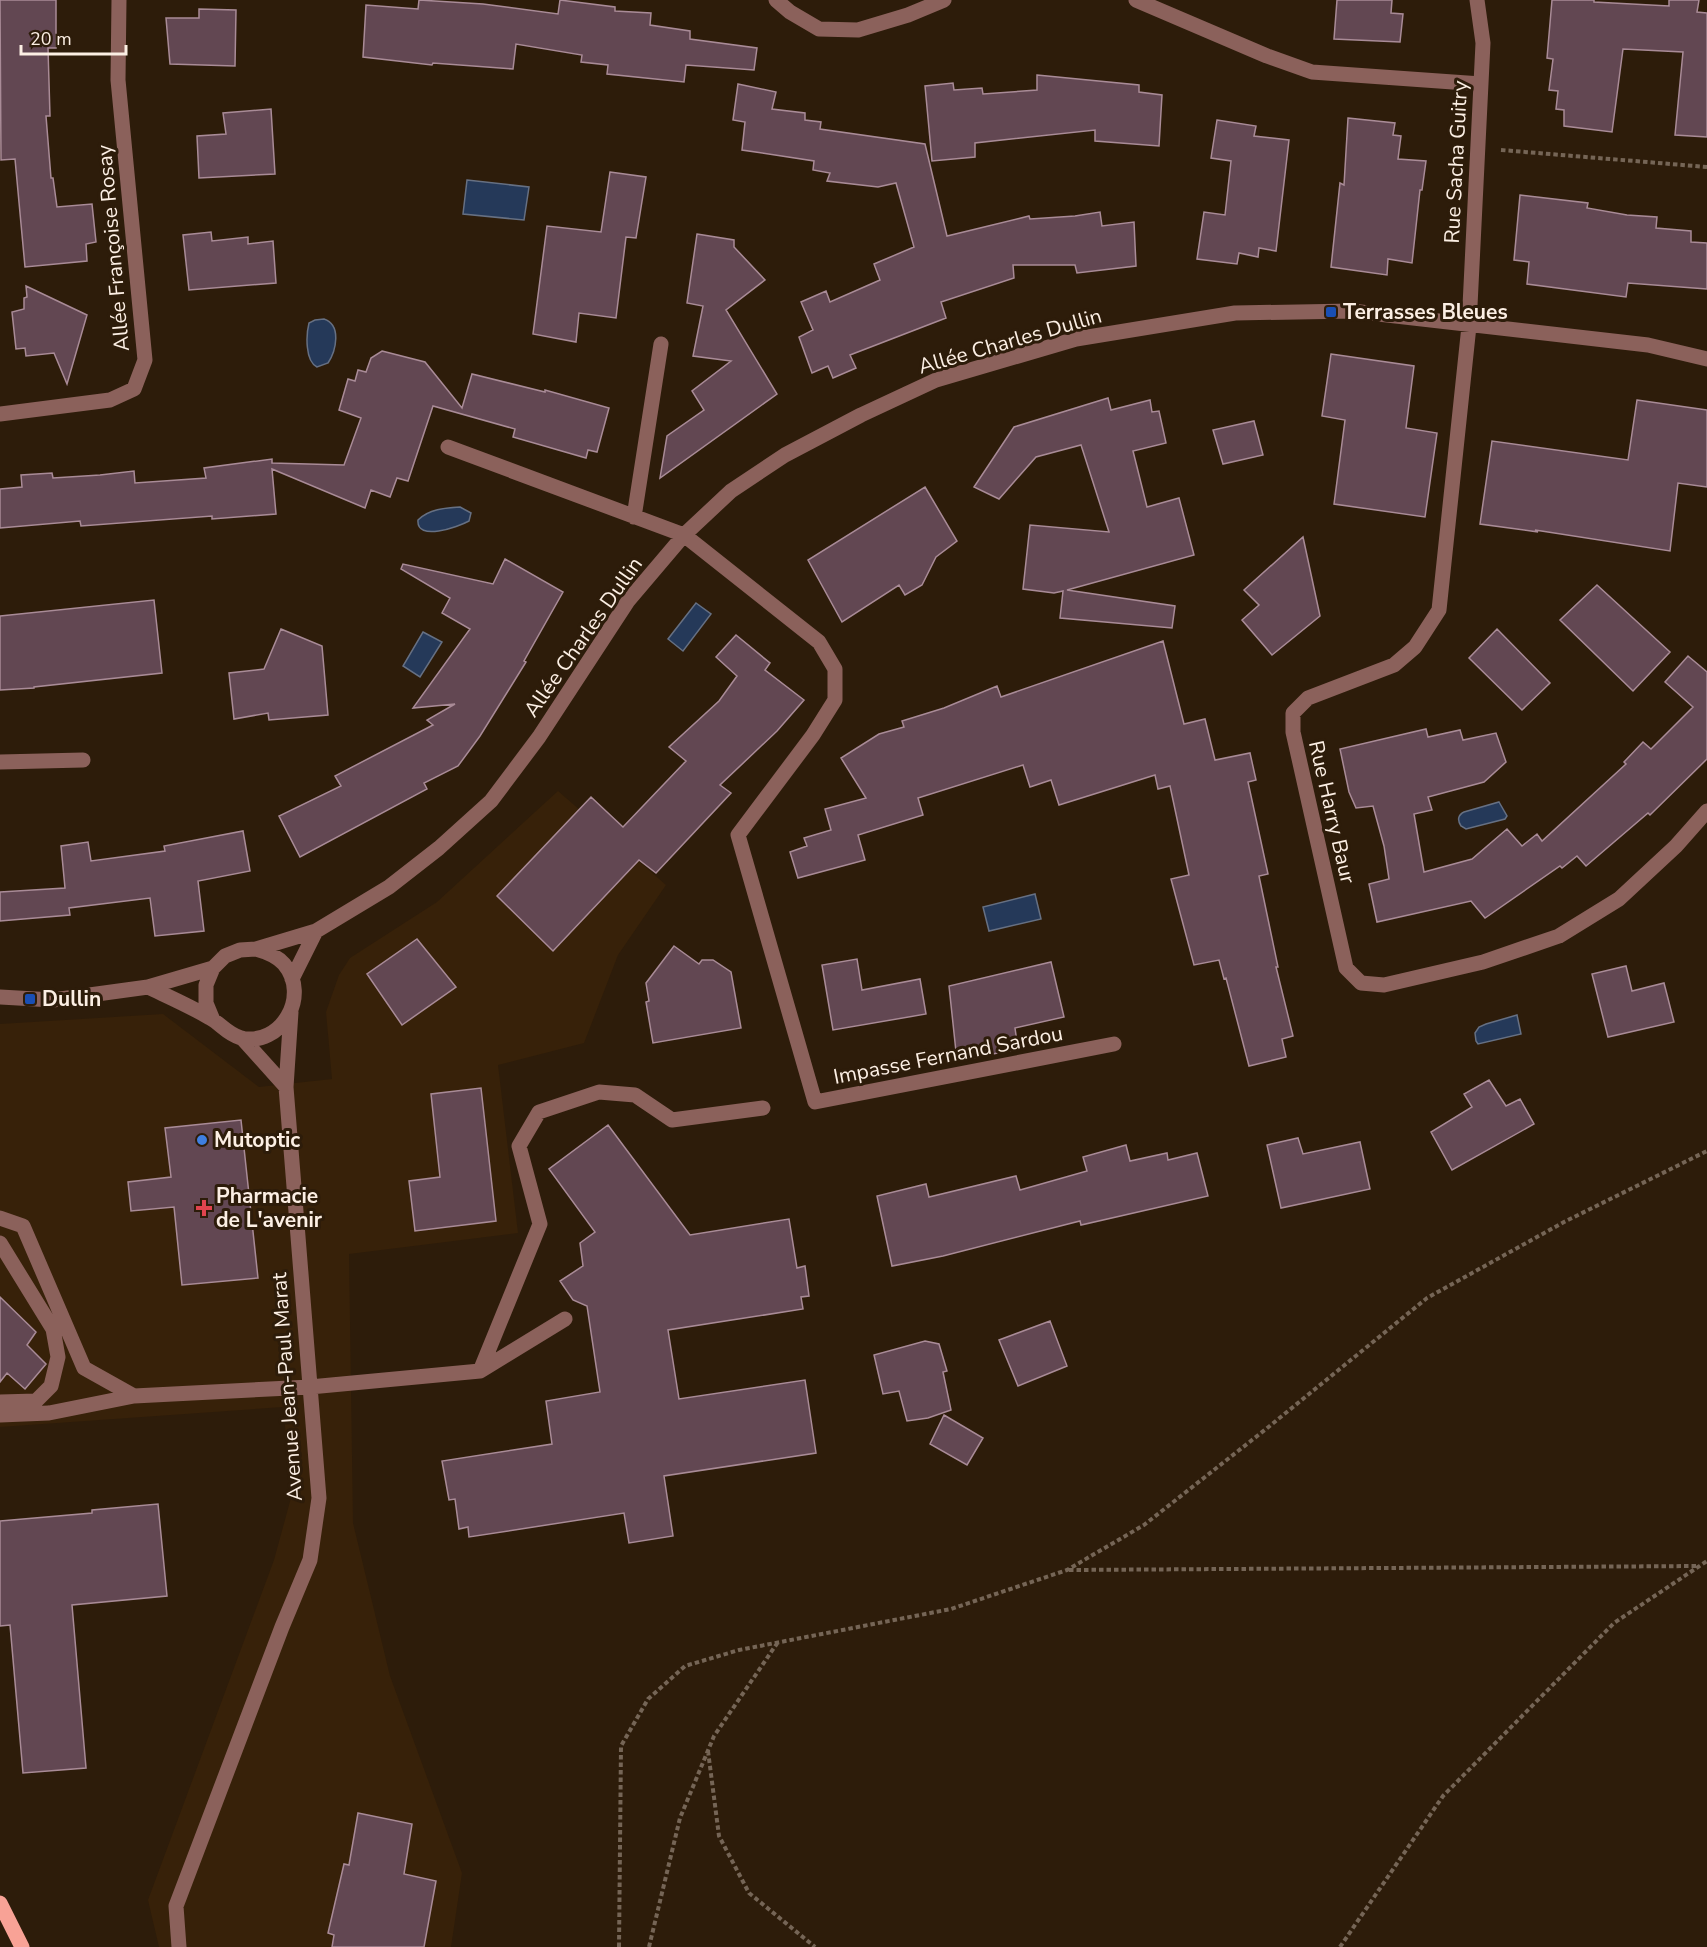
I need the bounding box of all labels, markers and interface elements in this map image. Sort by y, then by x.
scale bar [21,18,126,56]
text: 20 m [30,27,72,51]
street label: Rue Sacha Guitry [1438,80,1474,244]
street label: Allée Françoise Rosay [90,143,136,352]
place label: Terrasses Bleues [1343,298,1508,326]
street label: Allée Charles Dullin [915,301,1105,381]
marker: Terrasses Bleues [1324,305,1338,319]
street label: Allée Charles Dullin [517,551,649,723]
street label: Rue Harry Baur [1302,738,1362,887]
place label: Dullin [42,985,101,1013]
marker: Dullin [23,992,37,1006]
street label: Impasse Fernand Sardou [831,1019,1065,1091]
place label: Mutoptic [214,1126,300,1154]
marker: Mutoptic [195,1133,209,1147]
place label: Pharmacie de L'avenir [216,1182,323,1234]
marker: Pharmacie de L'avenir [197,1201,211,1215]
street label: Avenue Jean-Paul Marat [265,1271,309,1502]

